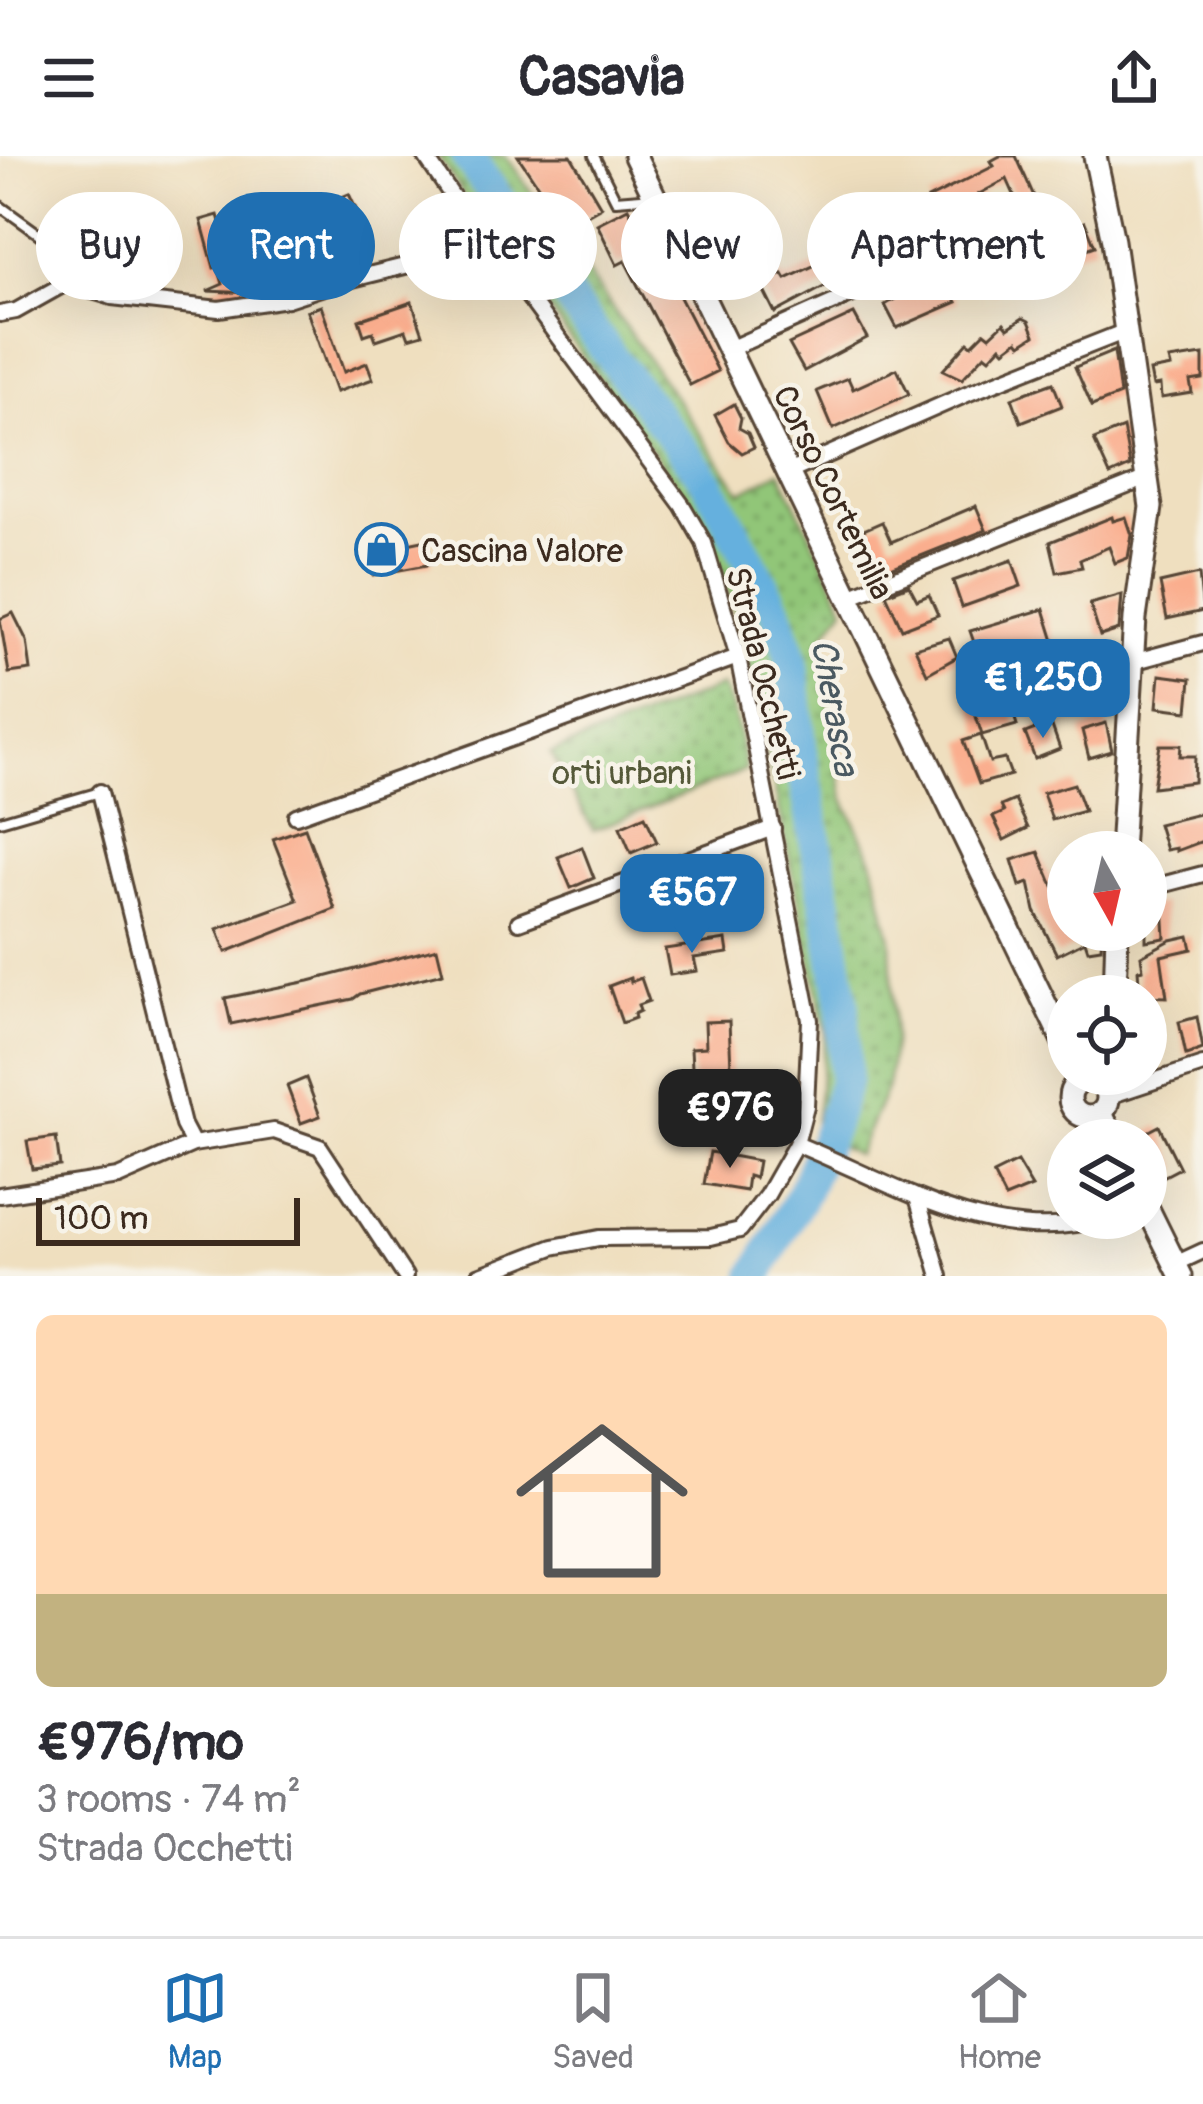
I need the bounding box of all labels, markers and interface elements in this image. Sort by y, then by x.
text: Casavia [518,44,685,112]
icon: menu [36,45,102,111]
icon: share [1101,45,1167,111]
chip: Buy [36,192,183,300]
chip: Rent [207,192,375,300]
chip: Filters [399,192,597,300]
chip: New [621,192,783,300]
chip: Apartment [807,192,1087,300]
street label: Corso Cortemilia [763,379,902,606]
shop icon: Cascina Valore [354,522,410,578]
place label: Cascina Valore [421,531,623,572]
street label: Strada Occhetti [716,563,809,784]
water label: Cherasca [800,636,869,781]
pin: €1,250 [945,639,1141,741]
text: €1,250 [983,653,1103,702]
park label: orti urbani [552,753,692,794]
north arrow [1047,831,1167,951]
map controls [1047,831,1167,1239]
pin: €567 [621,854,763,956]
text: €567 [647,868,737,917]
button: locate [1047,975,1167,1095]
pin: €976 [659,1069,801,1171]
text: €976 [685,1083,775,1132]
button: layers [1047,1119,1167,1239]
scale bar [36,1192,300,1245]
text: 100 m [54,1198,148,1239]
icon: home [494,1393,710,1609]
text: €976/mo [36,1711,244,1775]
text: 3 rooms · 74 m² [36,1775,301,1824]
text: Strada Occhetti [36,1824,293,1873]
tab: Map [162,1965,228,2078]
tab: Saved [552,1965,634,2078]
tab: Home [958,1965,1041,2078]

